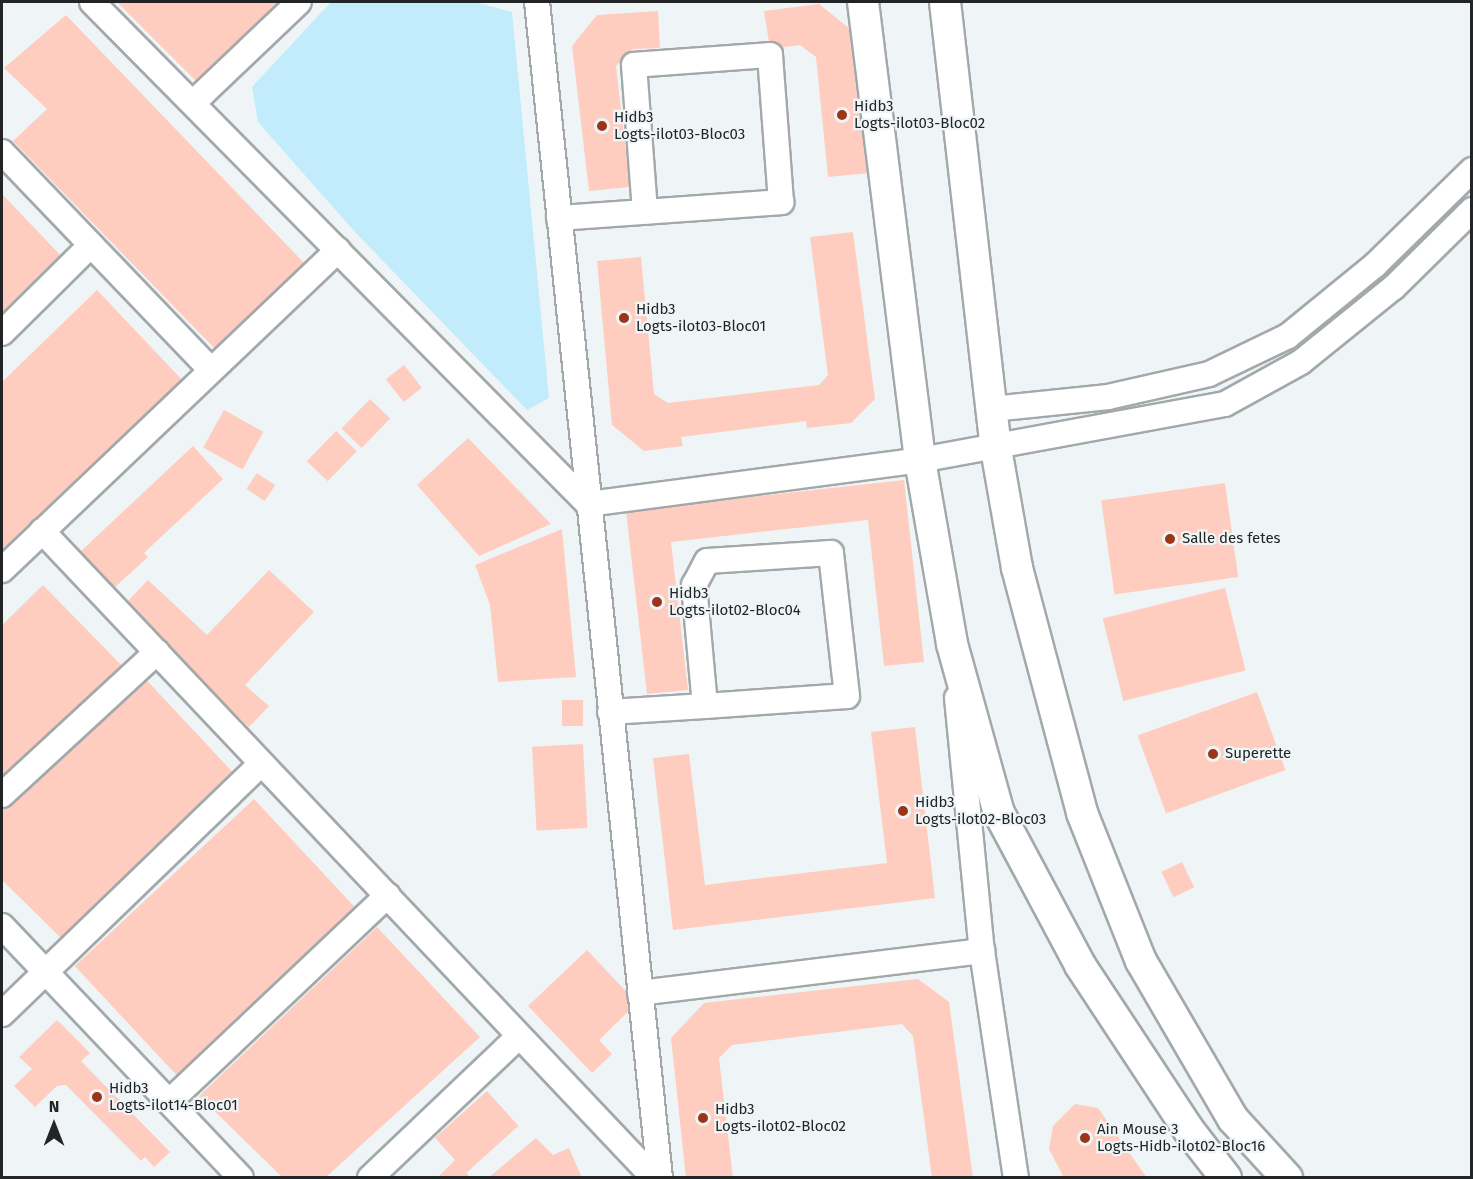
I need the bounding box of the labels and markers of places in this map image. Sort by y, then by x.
place label: Hidb3 Logts-ilot03-Bloc02 [854,97,985,132]
place label: Hidb3 Logts-ilot03-Bloc03 [614,108,745,143]
marker: Hidb3 Logts-ilot03-Bloc02 [835,108,849,122]
marker: Hidb3 Logts-ilot03-Bloc03 [595,119,609,133]
place label: Hidb3 Logts-ilot03-Bloc01 [636,300,766,335]
marker: Hidb3 Logts-ilot03-Bloc01 [617,311,631,325]
place label: Salle des fetes [1182,530,1281,548]
marker: Salle des fetes [1163,532,1177,546]
place label: Hidb3 Logts-ilot02-Bloc04 [669,584,801,619]
marker: Hidb3 Logts-ilot02-Bloc04 [650,595,664,609]
place label: Superette [1225,745,1291,763]
marker: Superette [1206,747,1220,761]
place label: Hidb3 Logts-ilot02-Bloc03 [915,793,1046,828]
marker: Hidb3 Logts-ilot02-Bloc03 [896,804,910,818]
place label: Hidb3 Logts-ilot14-Bloc01 [109,1079,238,1114]
marker: Hidb3 Logts-ilot14-Bloc01 [90,1090,104,1104]
place label: Hidb3 Logts-ilot02-Bloc02 [715,1100,846,1135]
marker: Hidb3 Logts-ilot02-Bloc02 [696,1111,710,1125]
place label: Ain Mouse 3 Logts-Hidb-ilot02-Bloc16 [1097,1120,1265,1155]
marker: Ain Mouse 3 Logts-Hidb-ilot02-Bloc16 [1078,1131,1092,1145]

